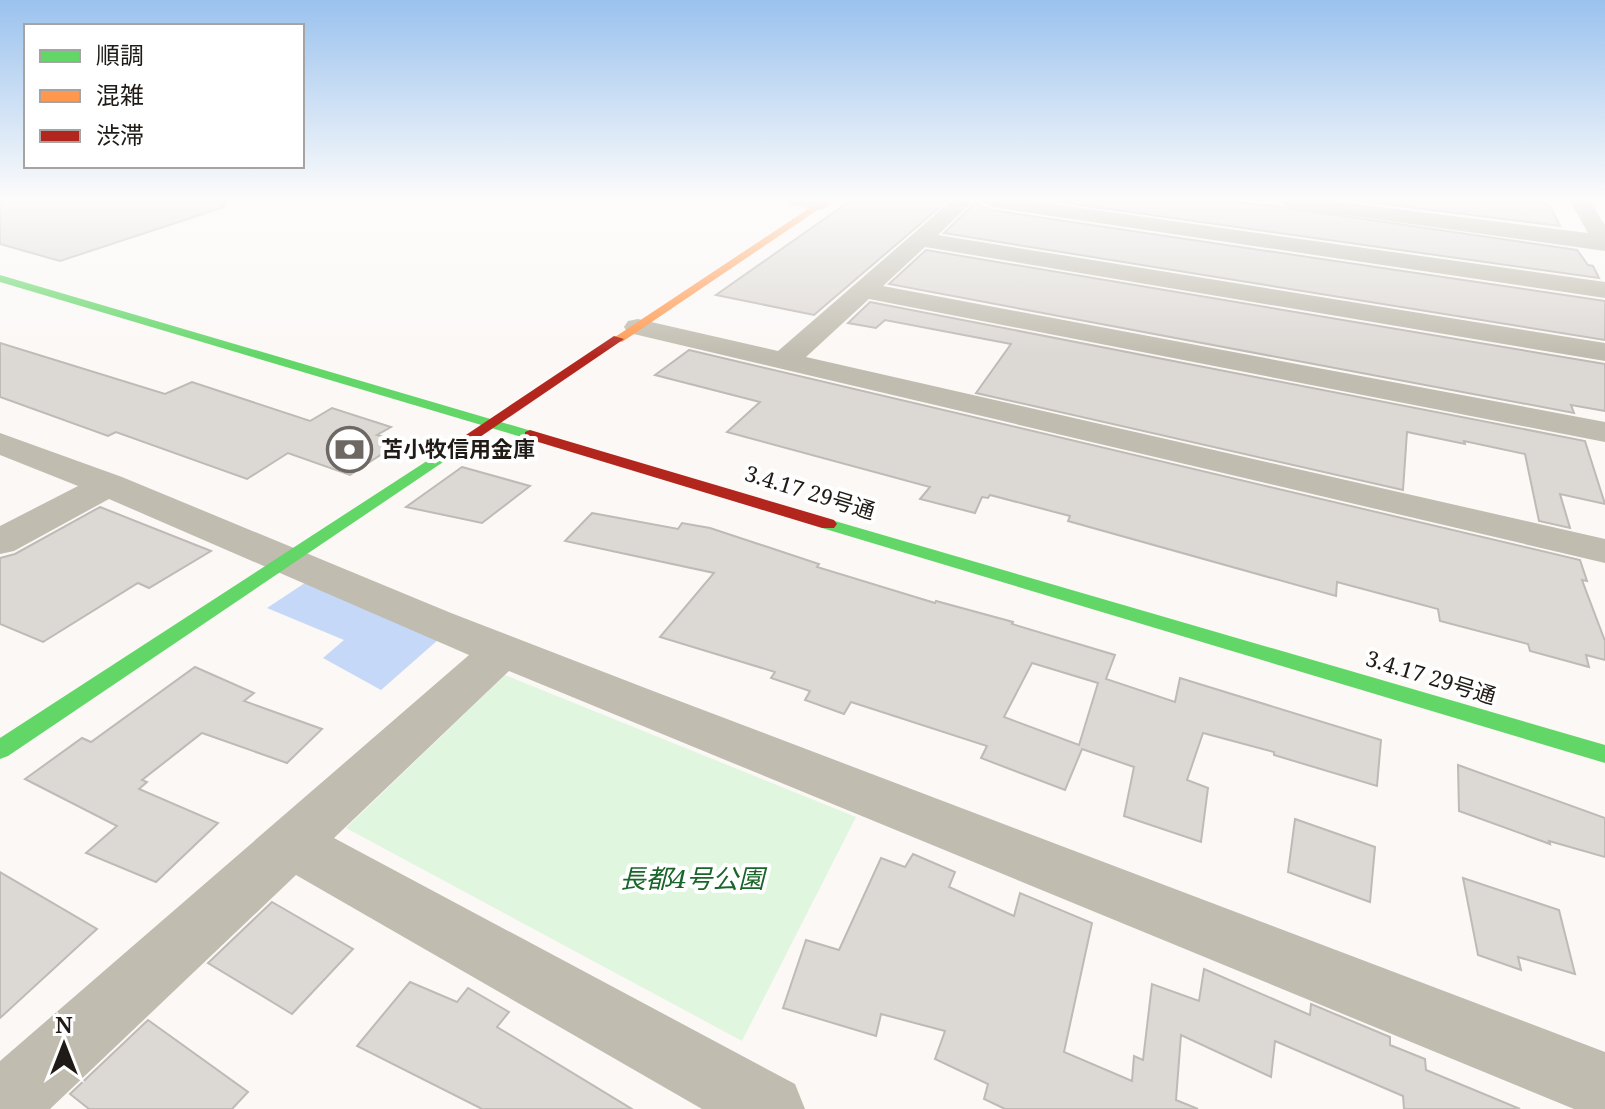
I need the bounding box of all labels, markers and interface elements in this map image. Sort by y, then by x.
legend [24,24,304,168]
text: 順調 [96,38,144,71]
text: 混雑 [96,78,144,111]
text: 渋滞 [96,118,144,151]
bank icon: 苫小牧信用金庫 [326,425,374,473]
place label: 苫小牧信用金庫 [381,433,535,463]
street label: 3.4.17 29号通 [742,457,879,525]
street label: 3.4.17 29号通 [1363,642,1500,710]
park label: 長都4号公園 [620,860,768,896]
north arrow [24,1005,104,1085]
text: N [55,1009,73,1039]

